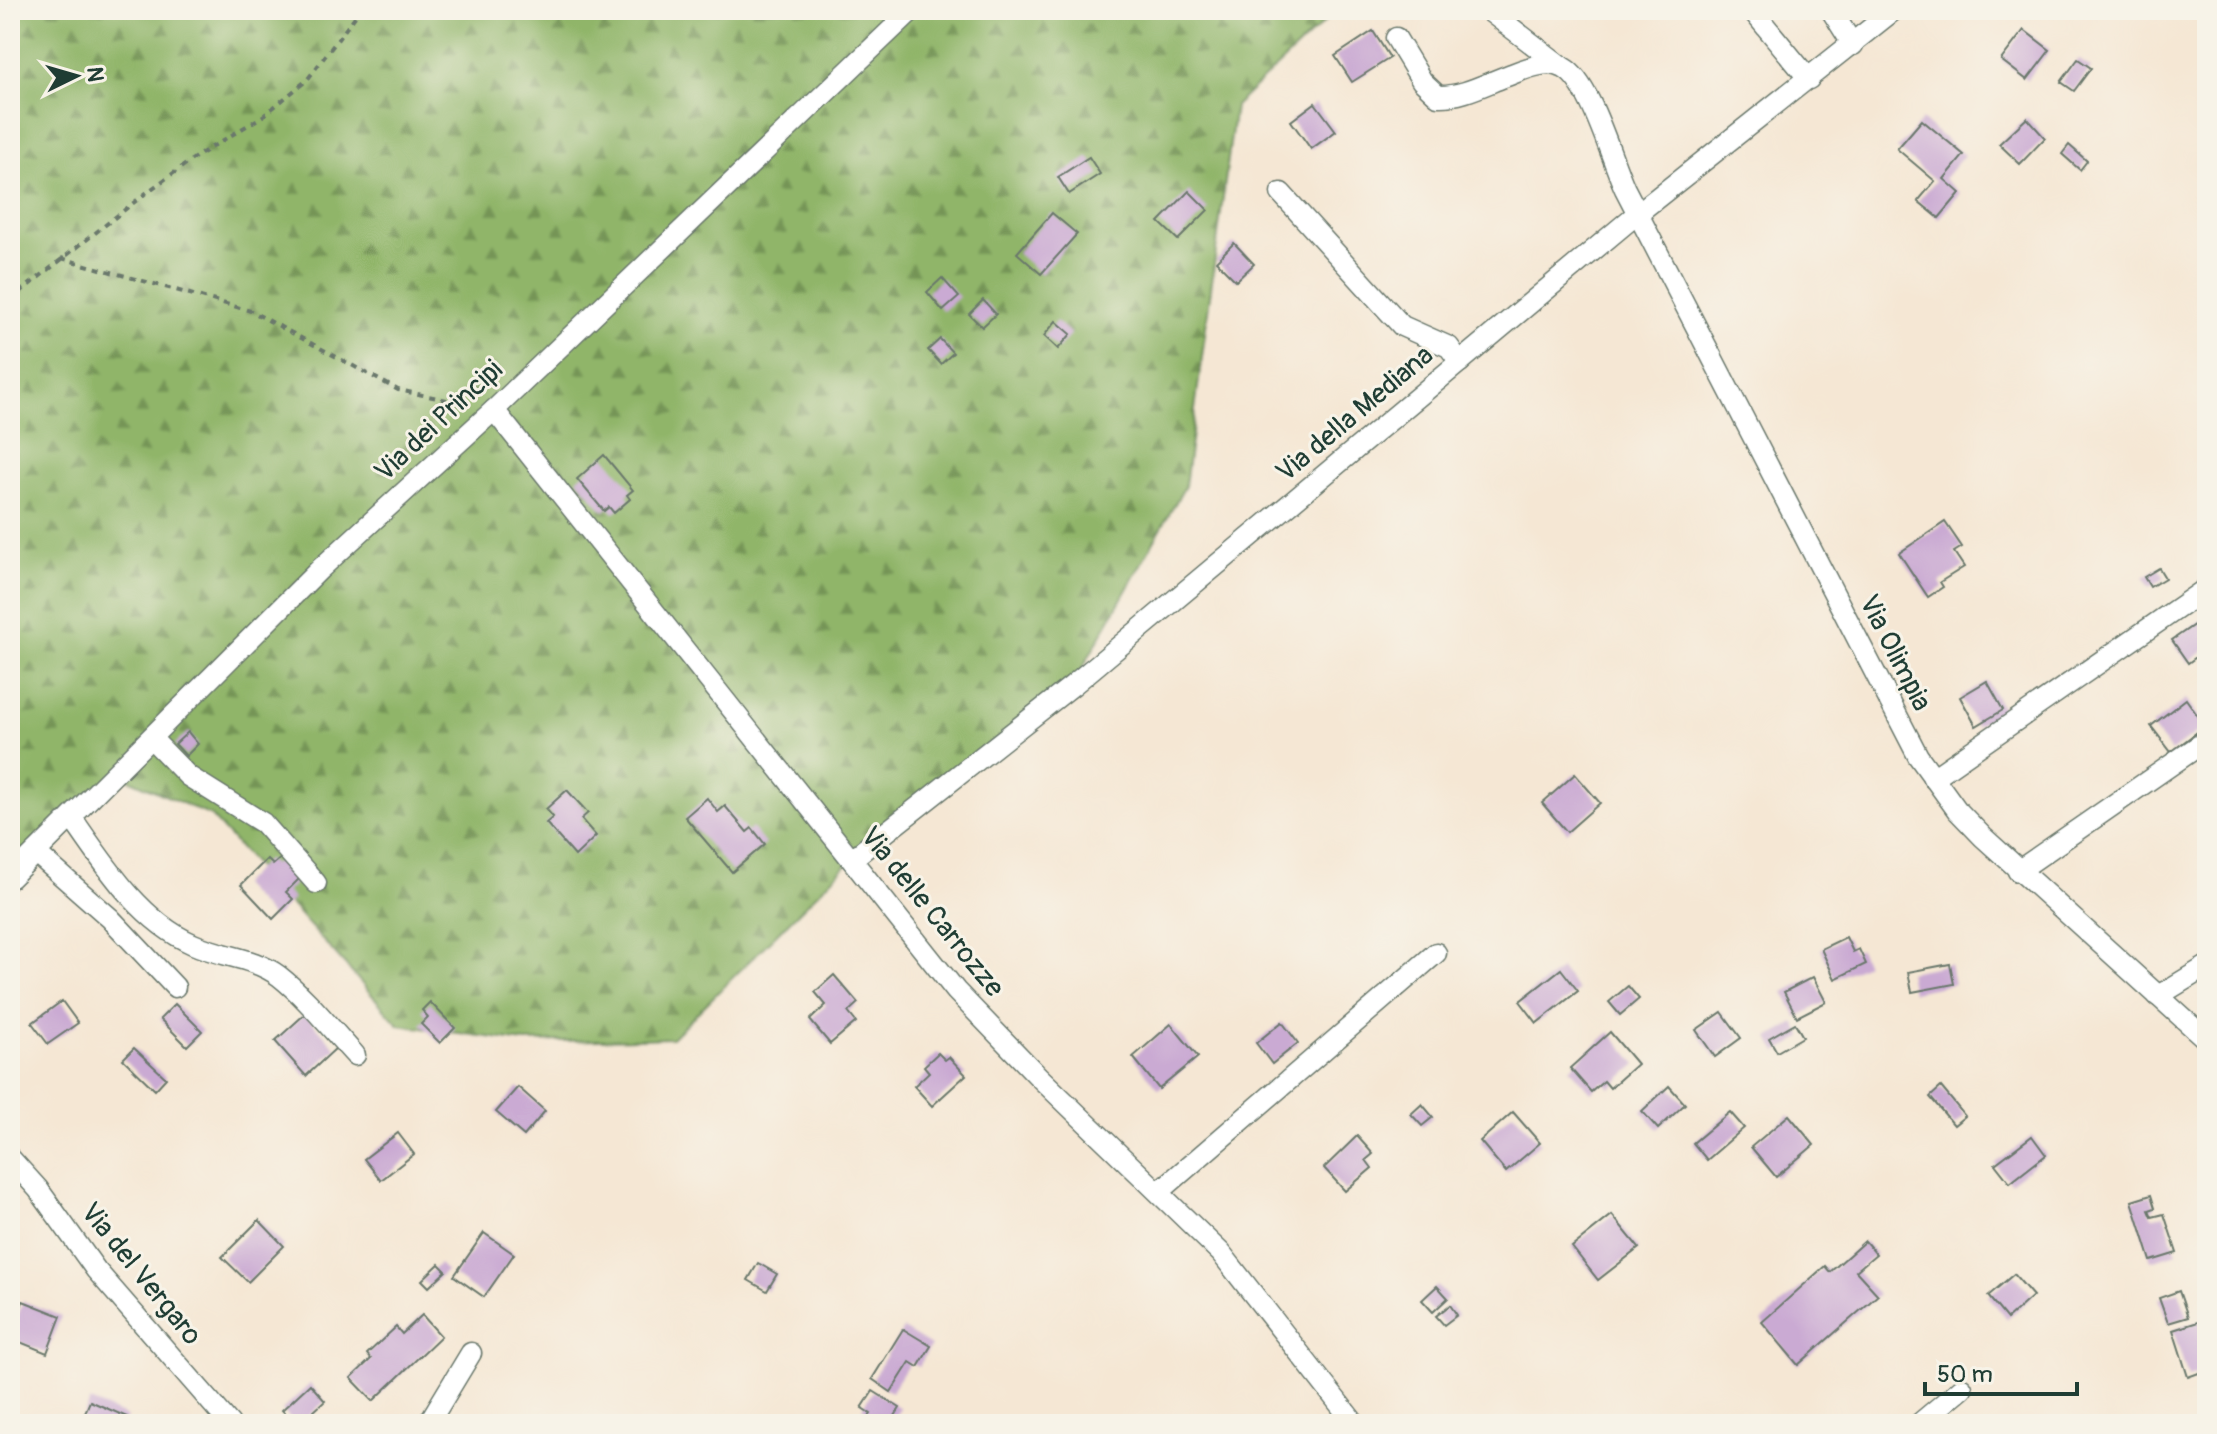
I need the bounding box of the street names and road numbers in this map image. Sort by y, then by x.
street label: Via della Mediana [1269,338,1441,490]
street label: Via dei Principi [368,353,510,489]
street label: Via Olimpia [1851,589,1939,717]
street label: Via delle Carrozze [852,820,1012,1005]
street label: Via del Vergaro [73,1196,209,1352]

